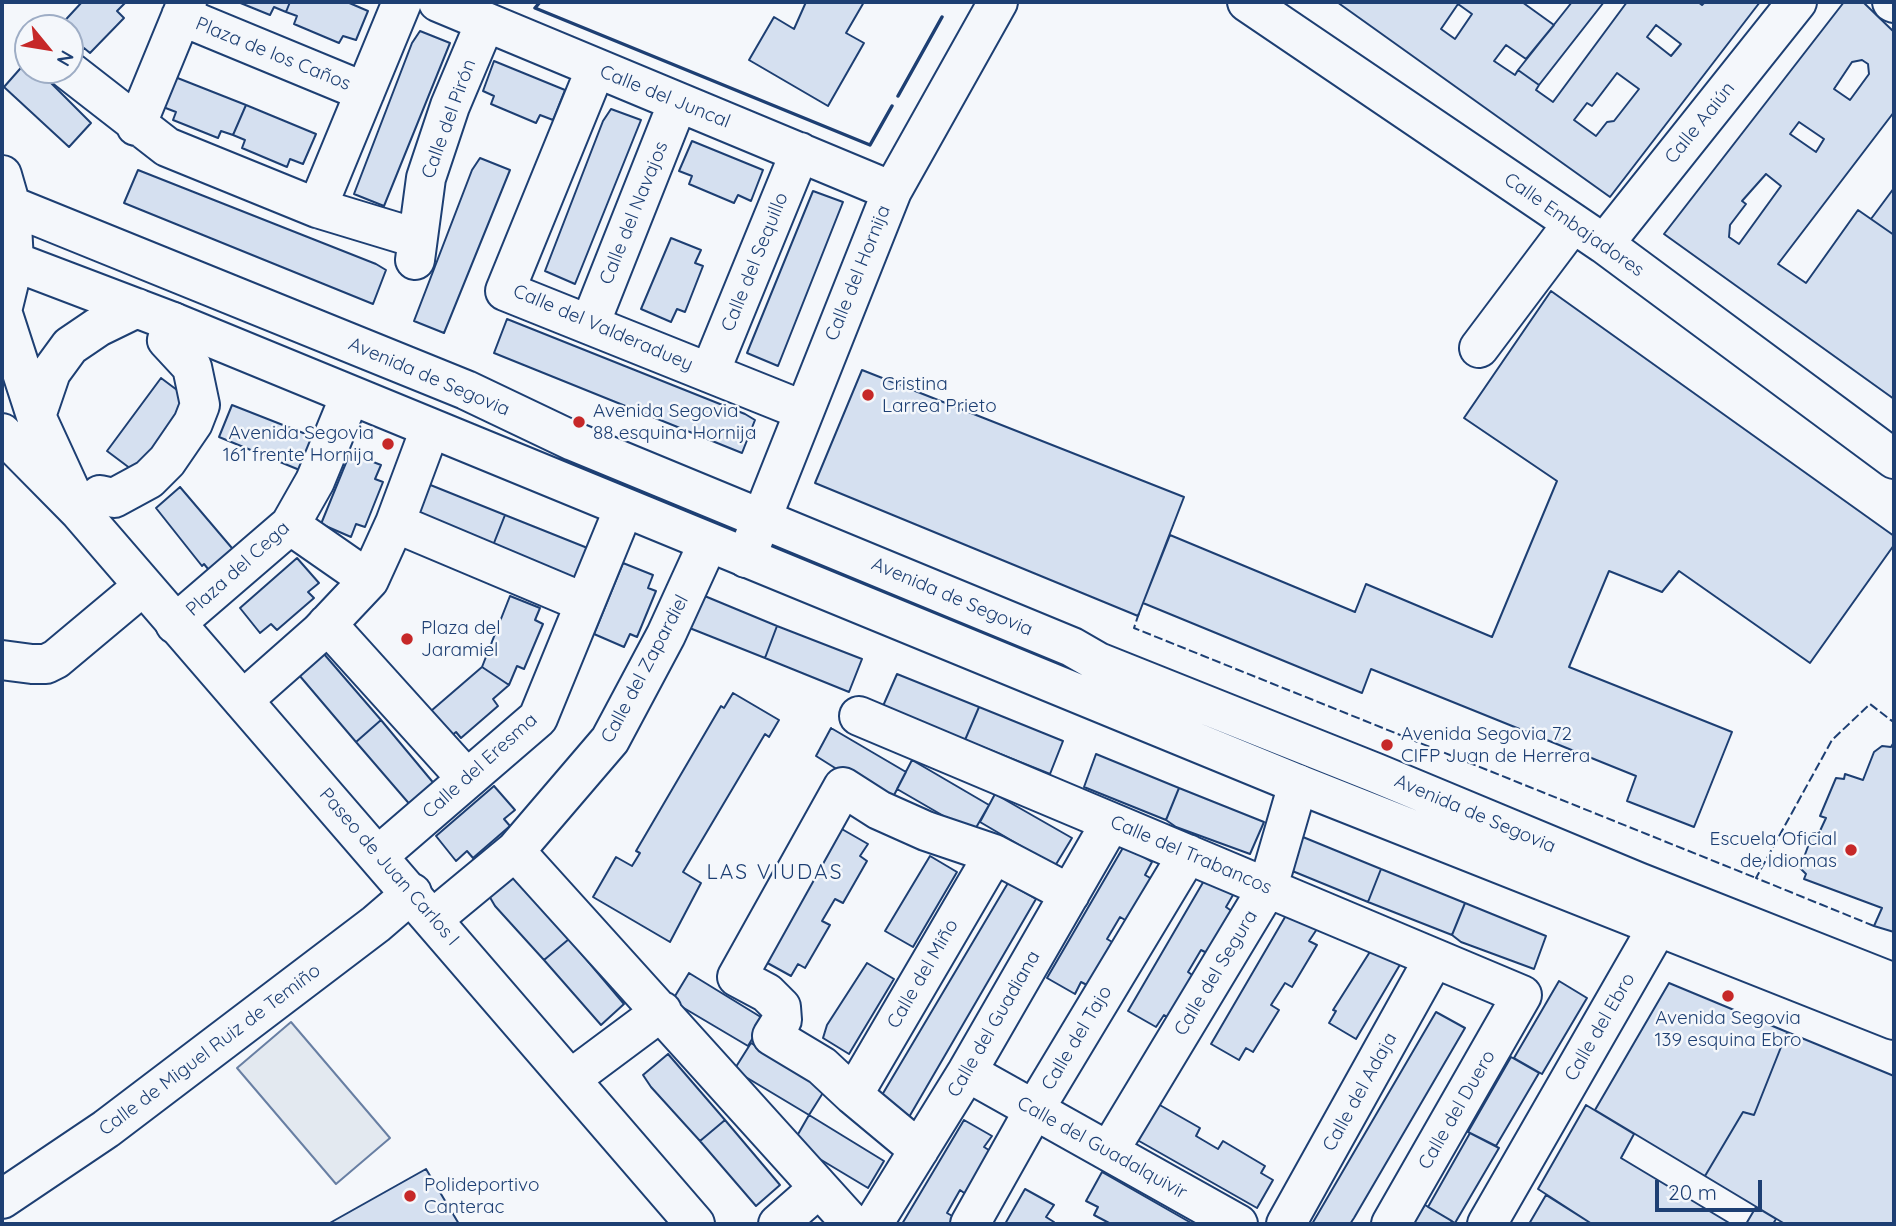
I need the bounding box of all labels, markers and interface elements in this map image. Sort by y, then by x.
street label: Plaza de los Caños [192,12,354,96]
north arrow [14,14,84,84]
text: N [52,46,79,71]
street label: Calle del Pirón [417,56,481,182]
street label: Calle del Juncal [596,60,734,134]
street label: Calle Aaiún [1660,78,1740,168]
street label: Calle del Navajos [595,138,673,288]
street label: Calle Embajadores [1500,168,1648,282]
street label: Calle del Sequillo [717,189,793,335]
street label: Calle del Hornija [820,202,896,344]
street label: Calle del Valderaduey [510,280,696,376]
street label: Avenida de Segovia [345,333,513,421]
place label: Cristina Larrea Prieto [882,373,997,417]
marker: Cristina Larrea Prieto [860,387,876,403]
place label: Avenida Segovia 88 esquina Hornija [593,400,757,444]
marker: Avenida Segovia 88 esquina Hornija [571,414,587,430]
place label: Avenida Segovia 161 frente Hornija [223,422,374,466]
marker: Avenida Segovia 161 frente Hornija [380,436,396,452]
street label: Plaza del Cega [182,517,294,621]
street label: Avenida de Segovia [868,553,1036,641]
street label: Calle del Zapardiel [596,591,694,747]
place label: Plaza del Jaramiel [421,617,501,661]
marker: Plaza del Jaramiel [399,631,415,647]
street label: Calle del Eresma [418,709,542,823]
place label: Avenida Segovia 72 CIFP Juan de Herrera [1401,723,1590,767]
marker: Avenida Segovia 72 CIFP Juan de Herrera [1379,737,1395,753]
street label: Avenida de Segovia [1391,770,1559,858]
street label: Paseo de Juan Carlos I [314,783,464,951]
street label: Calle del Trabancos [1107,811,1275,899]
place label: Escuela Oficial de Idiomas [1710,828,1837,872]
marker: Escuela Oficial de Idiomas [1843,842,1859,858]
district label: LAS VIUDAS [708,860,842,886]
street label: Calle del Segura [1169,906,1263,1040]
street label: Calle del Miño [883,915,963,1033]
street label: Calle del Guadiana [943,947,1045,1101]
street label: Calle de Miguel Ruiz de Temiño [95,959,325,1141]
street label: Calle del Ebro [1560,969,1640,1085]
street label: Calle del Tajo [1037,982,1117,1094]
marker: Avenida Segovia 139 esquina Ebro [1720,988,1736,1004]
place label: Avenida Segovia 139 esquina Ebro [1654,1007,1802,1051]
street label: Calle del Adaja [1318,1029,1402,1155]
street label: Calle del Duero [1414,1046,1500,1174]
street label: Calle del Guadalquivir [1013,1092,1191,1204]
scale bar [1658,1166,1765,1210]
place label: Polideportivo Canterac [424,1174,540,1218]
text: 20 m [1668,1179,1717,1205]
marker: Polideportivo Canterac [402,1188,418,1204]

